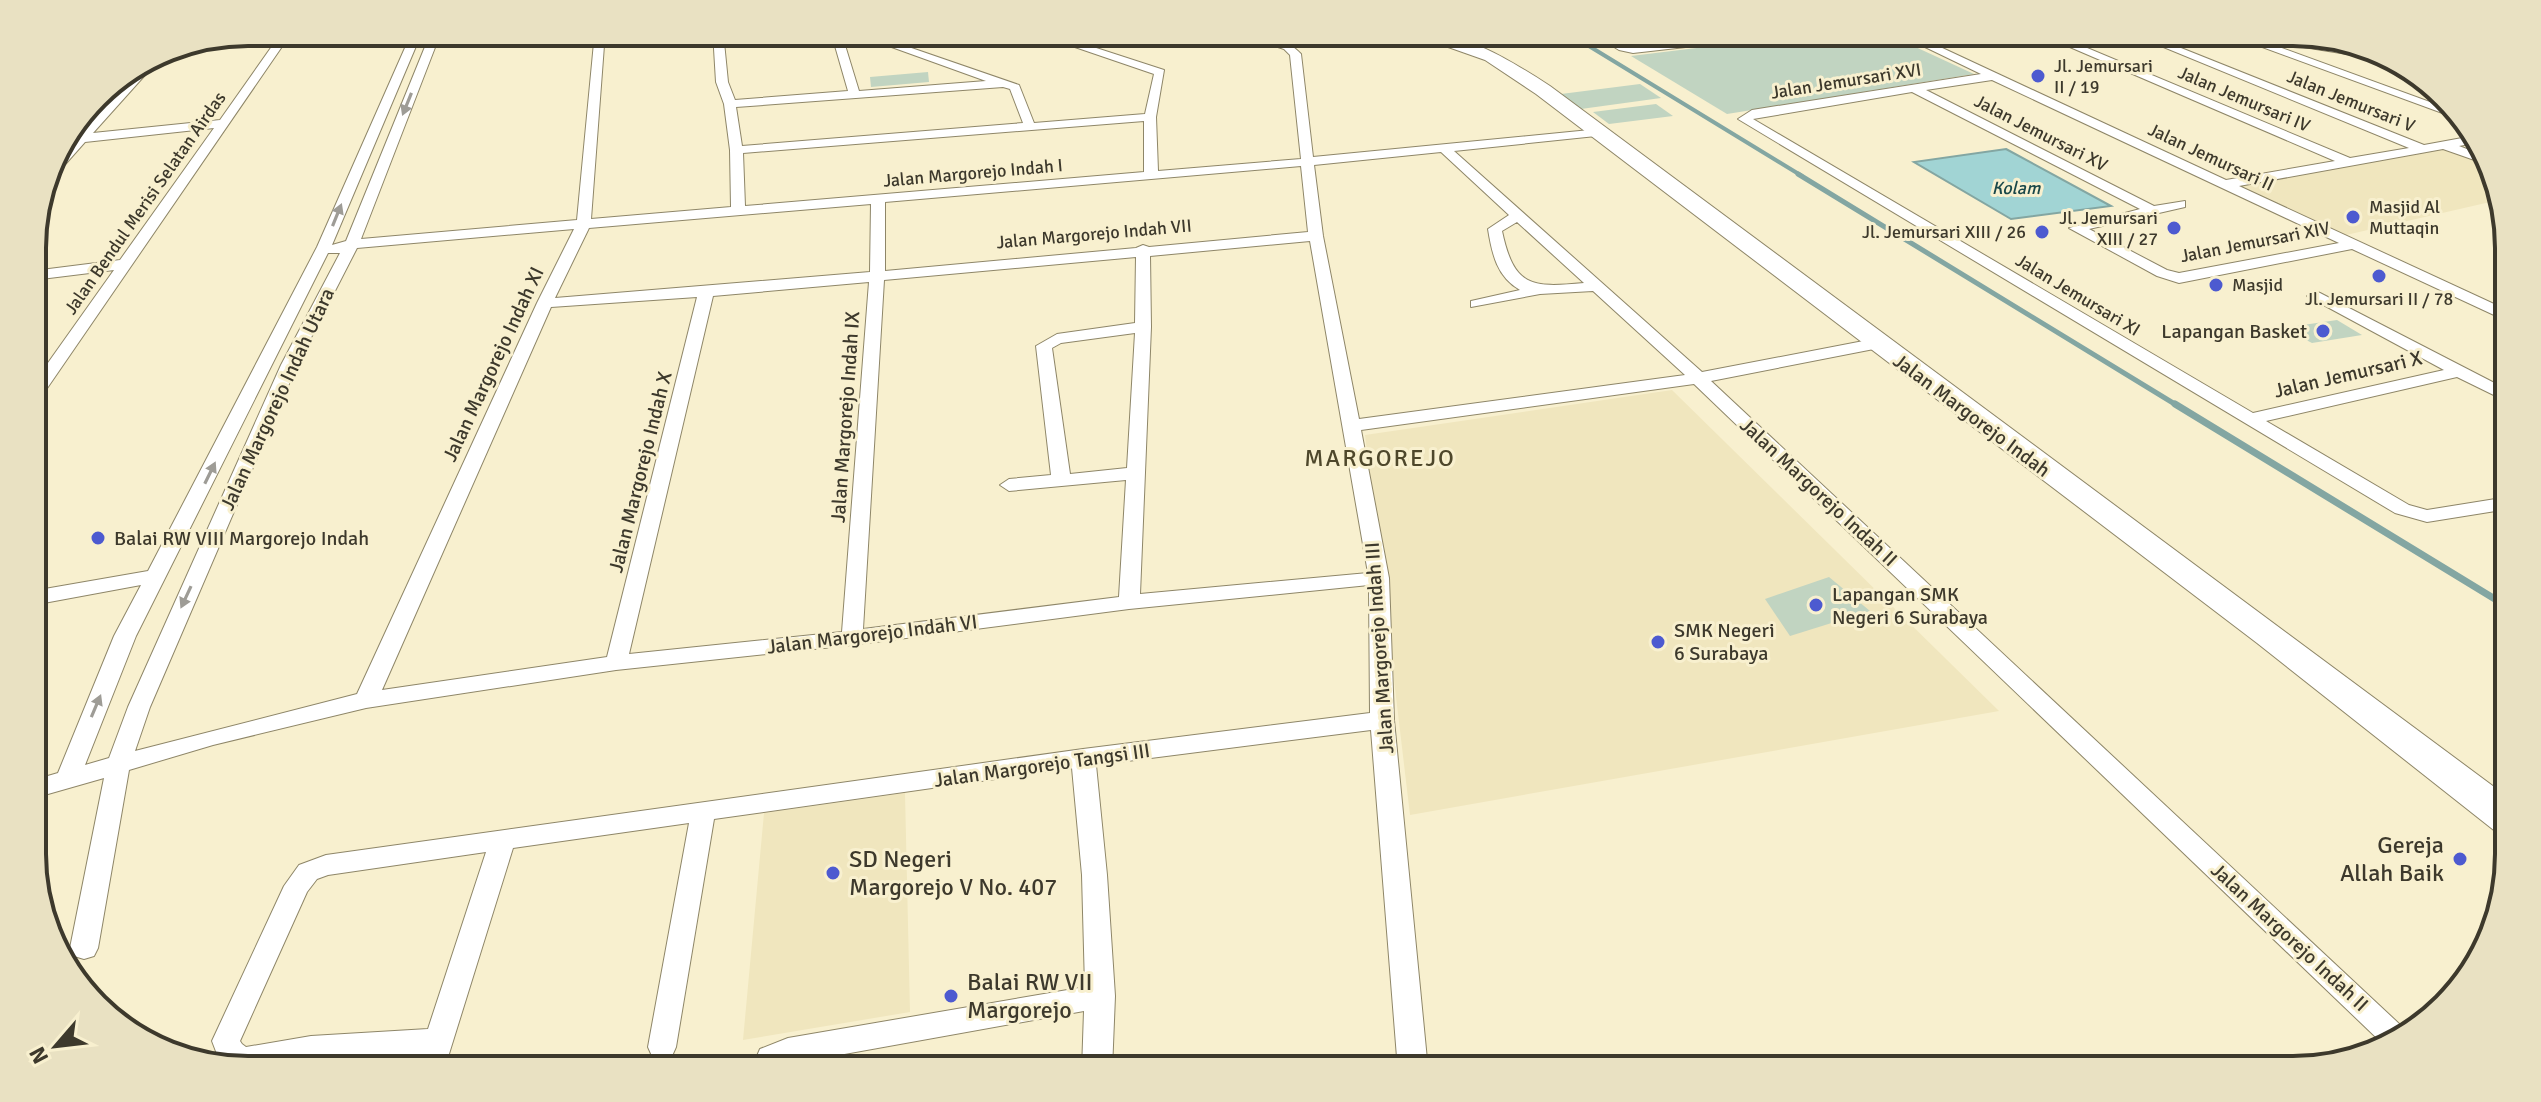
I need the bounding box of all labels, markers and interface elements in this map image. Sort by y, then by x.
place label: Jl. Jemursari II / 19 [2054,55,2153,98]
street label: Jalan Jemursari XVI [1769,58,1923,104]
street label: Jalan Jemursari IV [2175,61,2314,137]
street label: Jalan Jemursari V [2284,65,2419,137]
marker: Jl. Jemursari II / 19 [2029,67,2047,85]
street label: Jalan Bendul Merisi Selatan Airdas [59,87,231,319]
street label: Jalan Jemursari XV [1971,90,2112,176]
one-way arrow [400,92,413,116]
street label: Jalan Jemursari II [2145,118,2277,196]
street label: Jalan Margorejo Indah I [882,154,1064,192]
water label: Kolam [1992,177,2041,199]
place label: Masjid Al Muttaqin [2369,196,2440,239]
one-way arrow [331,203,344,227]
place label: Jl. Jemursari XIII / 27 [2059,207,2158,250]
marker: Masjid Al Muttaqin [2344,208,2362,226]
street label: Jalan Margorejo Indah VII [995,215,1193,253]
street label: Jalan Jemursari XIV [2178,217,2332,267]
marker: Jl. Jemursari XIII / 27 [2165,219,2183,237]
place label: Jl. Jemursari XIII / 26 [1862,221,2026,243]
marker: Jl. Jemursari XIII / 26 [2033,223,2051,241]
street label: Jalan Jemursari XI [2012,249,2144,341]
street label: Jalan Margorejo Indah XI [437,263,550,466]
marker: Jl. Jemursari II / 78 [2370,267,2388,285]
place label: Masjid [2232,274,2283,296]
marker: Masjid [2207,276,2225,294]
street label: Jalan Margorejo Indah Utara [215,284,340,514]
place label: Jl. Jemursari II / 78 [2305,288,2453,310]
street label: Jalan Margorejo Indah IX [826,310,865,524]
place label: Lapangan Basket [2161,319,2307,344]
marker: Lapangan Basket [2314,322,2332,340]
street label: Jalan Jemursari X [2272,345,2425,404]
street label: Jalan Margorejo Indah [1888,348,2055,483]
street label: Jalan Margorejo Indah X [603,369,678,575]
street label: Jalan Margorejo Indah II [1735,413,1903,572]
district label: MARGOREJO [1304,443,1456,473]
one-way arrow [203,461,217,485]
place label: Balai RW VIII Margorejo Indah [114,526,369,551]
marker: Balai RW VIII Margorejo Indah [89,529,107,547]
street label: Jalan Margorejo Indah III [1360,541,1399,755]
place label: Lapangan SMK Negeri 6 Surabaya [1832,582,1988,630]
one-way arrow [179,585,193,608]
marker: Lapangan SMK Negeri 6 Surabaya [1807,596,1825,614]
street label: Jalan Margorejo Indah VI [765,609,979,660]
place label: SMK Negeri 6 Surabaya [1674,618,1775,666]
marker: SMK Negeri 6 Surabaya [1649,633,1667,651]
one-way arrow [89,695,102,718]
street label: Jalan Margorejo Tangsi III [932,738,1152,793]
place label: Gereja Allah Baik [2340,830,2444,888]
place label: SD Negeri Margorejo V No. 407 [849,844,1057,902]
marker: Gereja Allah Baik [2451,850,2469,868]
street label: Jalan Margorejo Indah II [2206,858,2374,1017]
marker: SD Negeri Margorejo V No. 407 [824,864,842,882]
place label: Balai RW VII Margorejo [967,967,1093,1025]
marker: Balai RW VII Margorejo [942,987,960,1005]
north arrow [16,1006,96,1086]
text: N [23,1042,54,1068]

